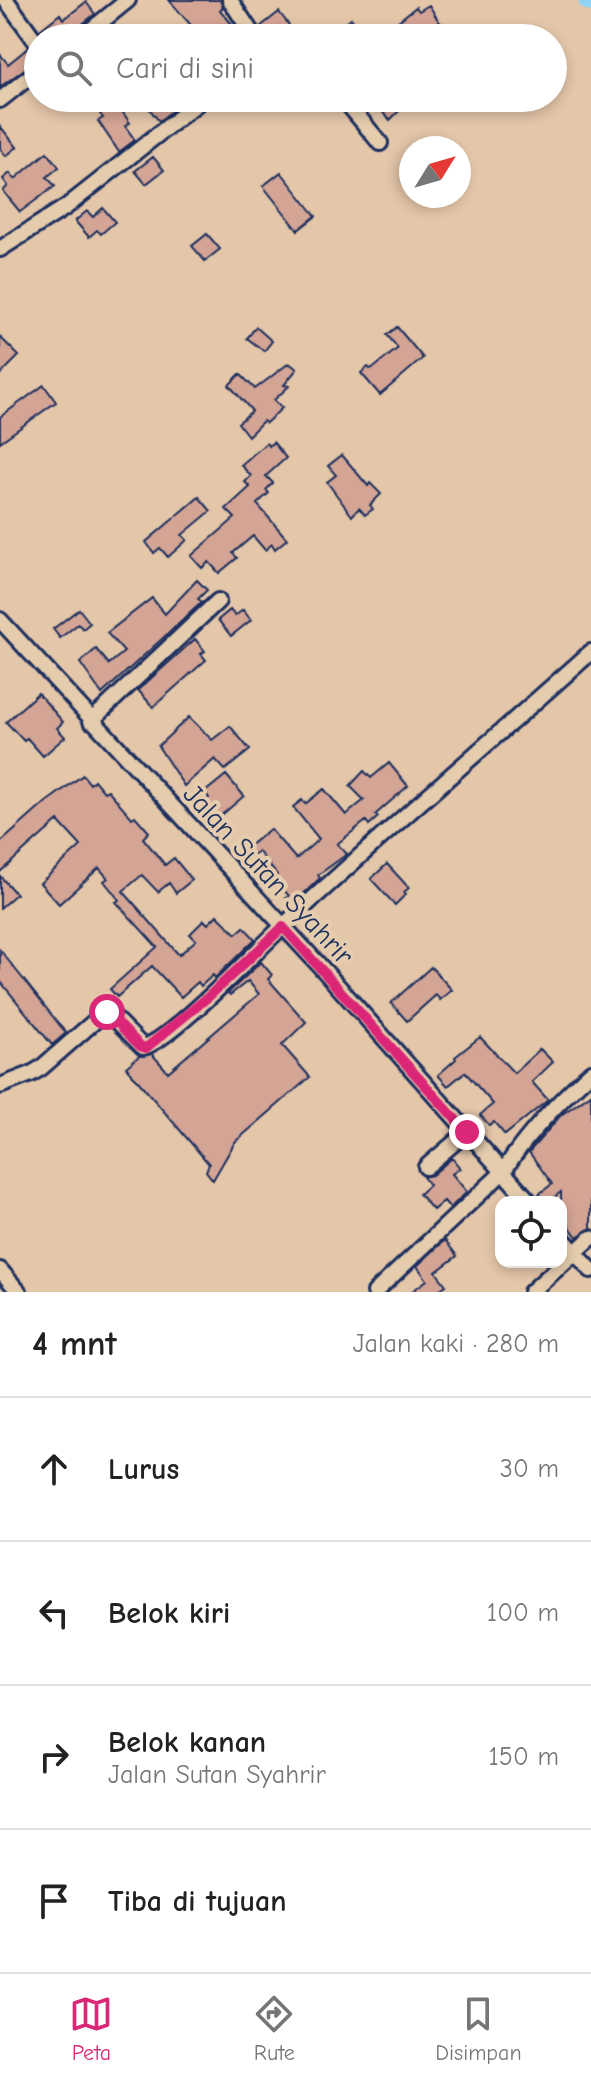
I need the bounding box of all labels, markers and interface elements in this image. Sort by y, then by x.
search box [24,24,567,112]
icon: search [52,46,96,90]
text: Cari di sini [116,51,254,86]
north arrow [399,136,471,208]
street label: Jalan Sutan Syahrir [177,778,360,971]
route start [89,994,125,1030]
route end [449,1114,485,1150]
map controls [495,1196,567,1268]
button: locate [495,1196,567,1268]
text: 4 mnt [32,1324,117,1364]
text: Jalan kaki · 280 m [353,1329,559,1359]
icon: ahead [32,1447,76,1491]
text: Lurus [108,1452,179,1487]
text: 30 m [500,1454,559,1484]
icon: left [32,1591,76,1635]
text: Belok kiri [108,1596,230,1631]
text: 100 m [487,1598,559,1628]
text: Belok kanan [108,1725,266,1760]
icon: right [32,1735,76,1779]
text: 150 m [489,1742,559,1772]
text: Jalan Sutan Syahrir [108,1760,326,1790]
icon: arrive [32,1879,76,1923]
text: Tiba di tujuan [108,1884,287,1919]
tab: Peta [69,1992,113,2066]
tab: Rute [252,1992,296,2066]
tab: Disimpan [435,1992,522,2066]

